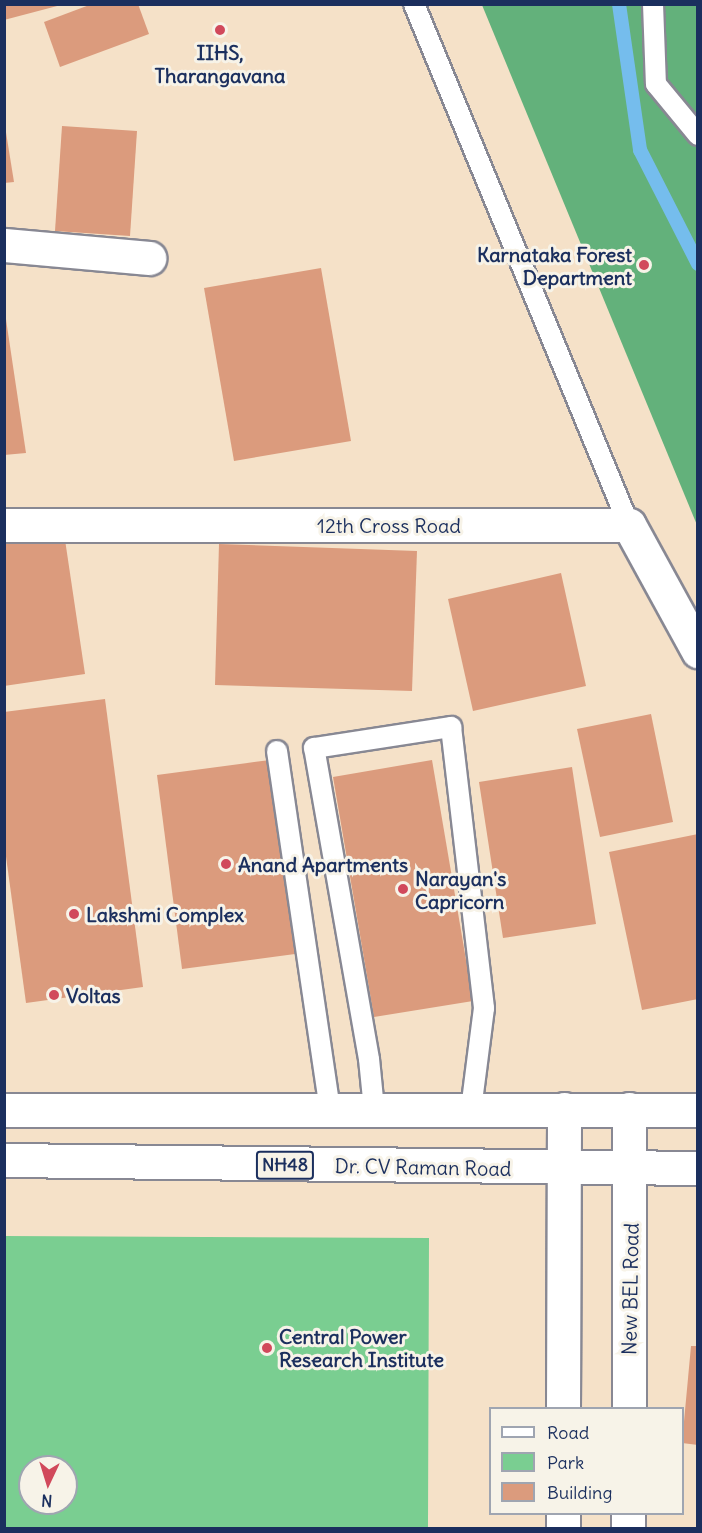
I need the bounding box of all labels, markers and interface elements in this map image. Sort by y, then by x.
marker: IIHS, Tharangavana [213,23,227,37]
place label: IIHS, Tharangavana [155,40,285,87]
place label: Karnataka Forest Department [477,242,632,289]
marker: Karnataka Forest Department [637,258,651,272]
street label: 12th Cross Road [317,513,461,537]
place label: Anand Apartments [238,852,408,876]
marker: Anand Apartments [219,857,233,871]
place label: Narayan's Capricorn [415,866,506,913]
marker: Narayan's Capricorn [396,882,410,896]
place label: Lakshmi Complex [86,902,244,926]
marker: Lakshmi Complex [67,907,81,921]
place label: Voltas [66,983,121,1007]
marker: Voltas [47,988,61,1002]
road number: NH48 [255,1150,315,1180]
street label: Dr. CV Raman Road [334,1153,512,1181]
street label: New BEL Road [617,1223,643,1355]
place label: Central Power Research Institute [279,1324,444,1371]
marker: Central Power Research Institute [260,1341,274,1355]
legend [489,1407,684,1515]
text: Road [547,1421,589,1444]
text: Park [547,1451,584,1474]
north arrow [18,1455,78,1515]
text: Building [547,1481,612,1504]
text: N [41,1491,53,1511]

